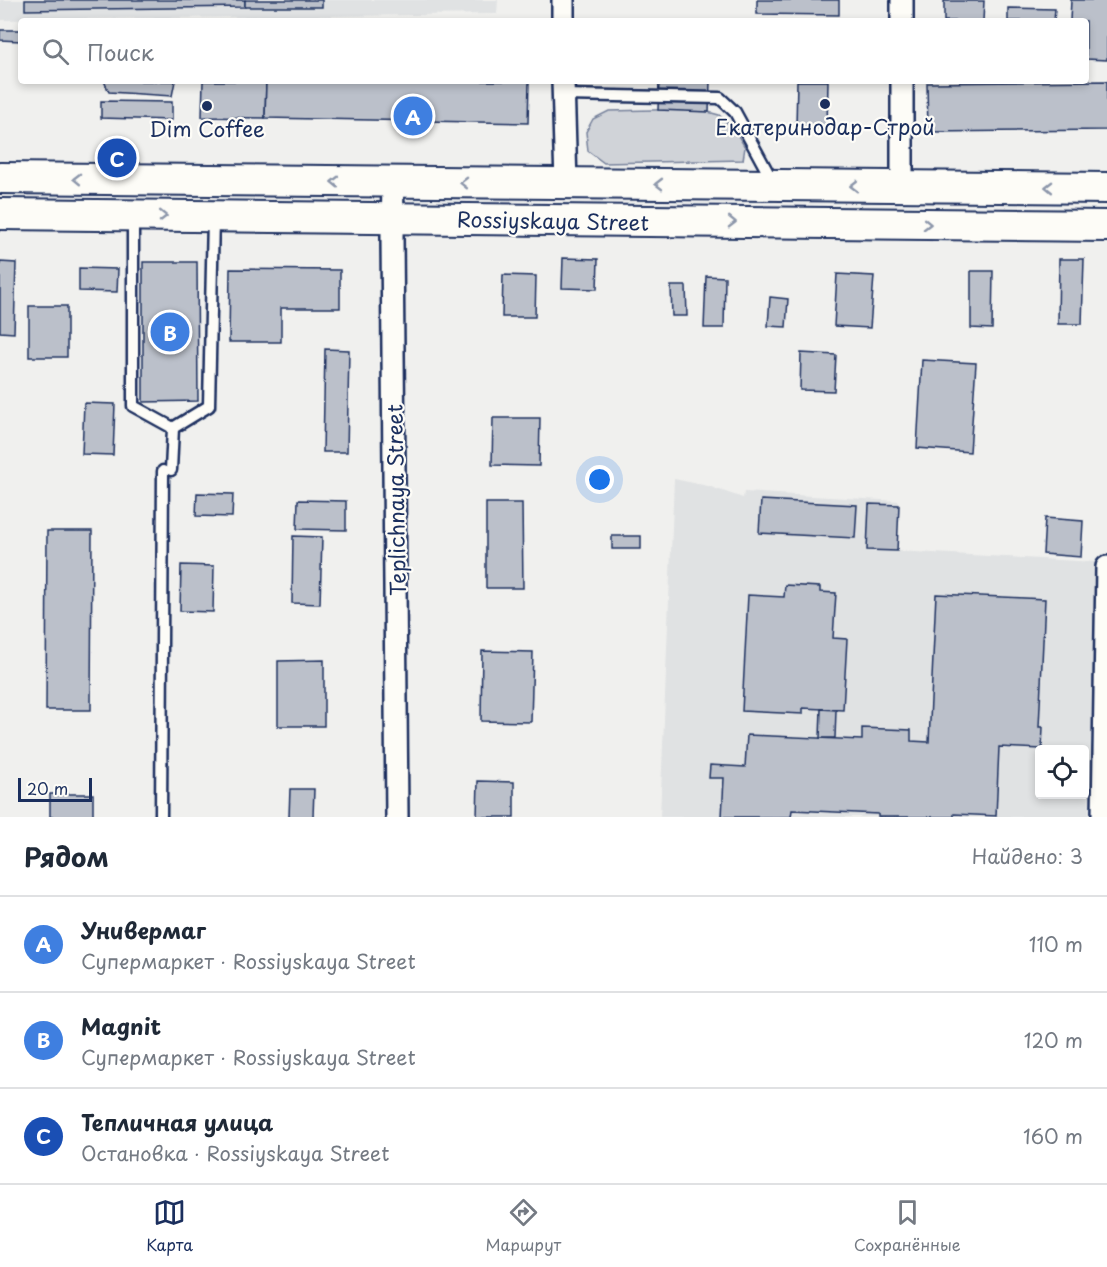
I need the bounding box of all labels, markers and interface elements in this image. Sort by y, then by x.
search box [18,18,1089,84]
icon: search [39,35,72,68]
text: Поиск [87,35,154,68]
pin: A [394,94,432,138]
marker: Екатеринодар-Строй [818,97,832,111]
marker: Dim Coffee [200,99,214,113]
place label: Екатеринодар-Строй [715,110,935,142]
place label: Dim Coffee [149,112,265,144]
pin: C [98,136,136,180]
one-way arrow [72,173,81,185]
one-way arrow [330,176,339,188]
one-way arrow [459,177,468,189]
one-way arrow [654,178,663,191]
one-way arrow [849,180,858,192]
one-way arrow [1044,181,1053,193]
street label: Rossiyskaya Street [457,202,649,238]
one-way arrow [159,210,168,222]
one-way arrow [728,216,737,228]
one-way arrow [923,218,932,230]
pin: B [150,310,190,354]
street label: Teplichnaya Street [377,404,413,596]
your location [585,465,614,494]
map controls [1035,745,1089,799]
button: locate [1035,745,1089,799]
scale bar [18,775,92,802]
text: 20 m [27,776,68,800]
text: Рядом [24,837,109,876]
text: Найдено: 3 [972,841,1083,871]
text: Универмаг [81,913,206,946]
text: A [36,929,51,959]
text: 110 m [1029,929,1083,959]
text: Супермаркет · Rossiyskaya Street [81,946,416,976]
text: Magnit [81,1009,161,1042]
text: B [37,1025,50,1055]
text: 120 m [1024,1025,1083,1055]
text: Супермаркет · Rossiyskaya Street [81,1042,416,1072]
text: Тепличная улица [81,1105,273,1138]
text: C [36,1121,51,1151]
text: 160 m [1023,1121,1083,1151]
text: Остановка · Rossiyskaya Street [81,1138,389,1168]
tab: Карта [146,1196,193,1256]
tab: Маршрут [486,1196,561,1256]
tab: Сохранённые [854,1196,961,1256]

